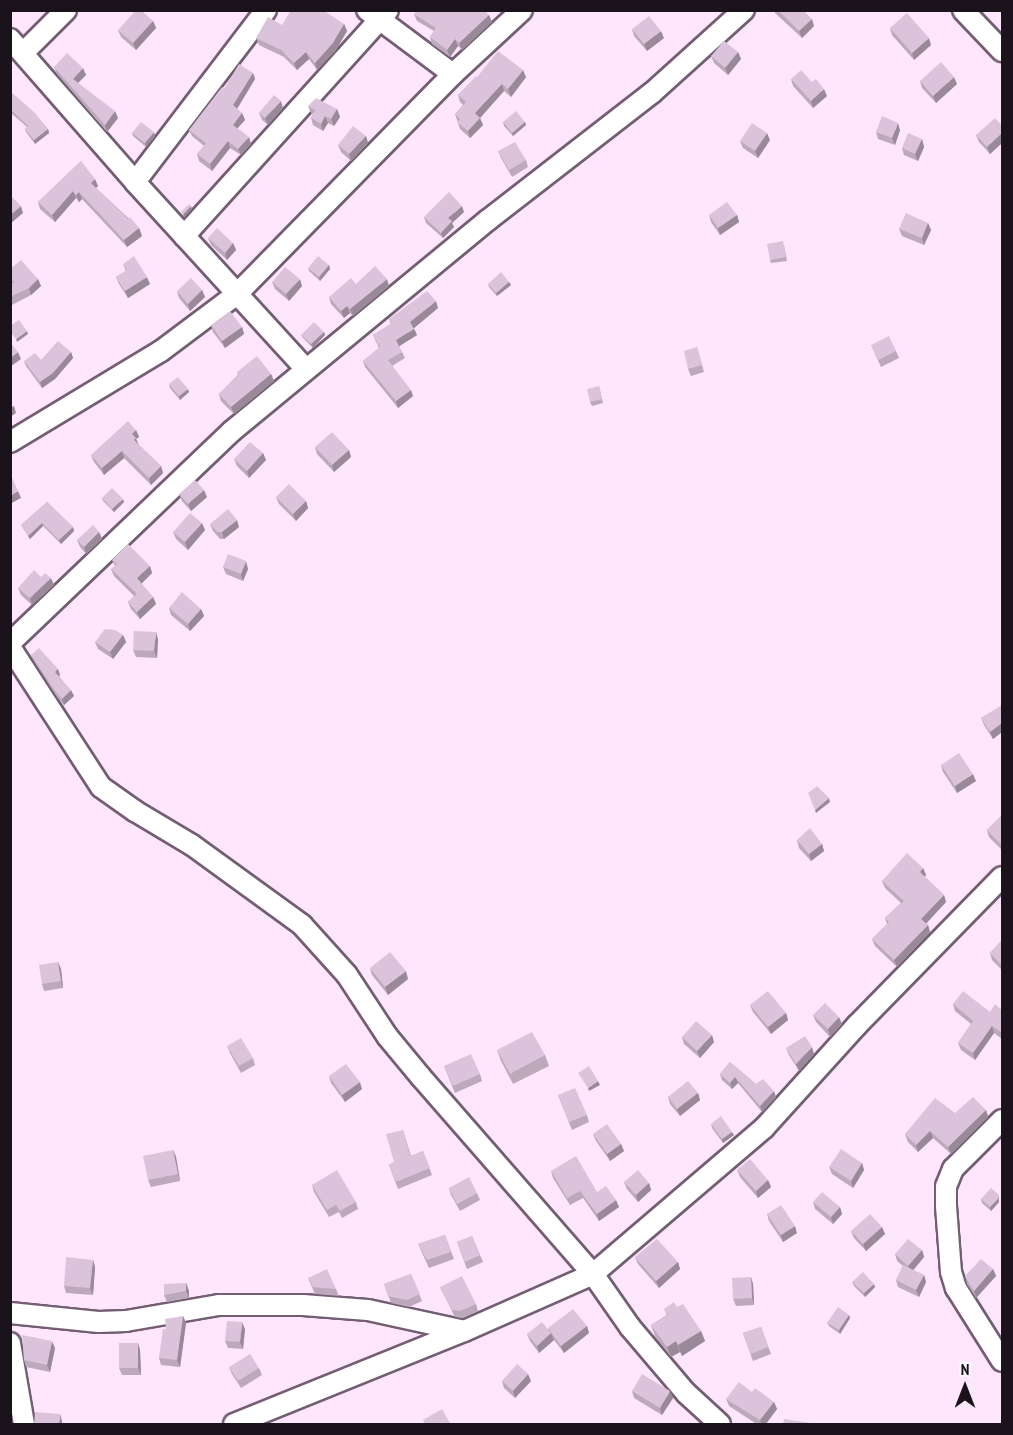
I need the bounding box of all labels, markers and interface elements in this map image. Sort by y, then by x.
north arrow [935,1357,995,1417]
text: N [961,1359,969,1379]

